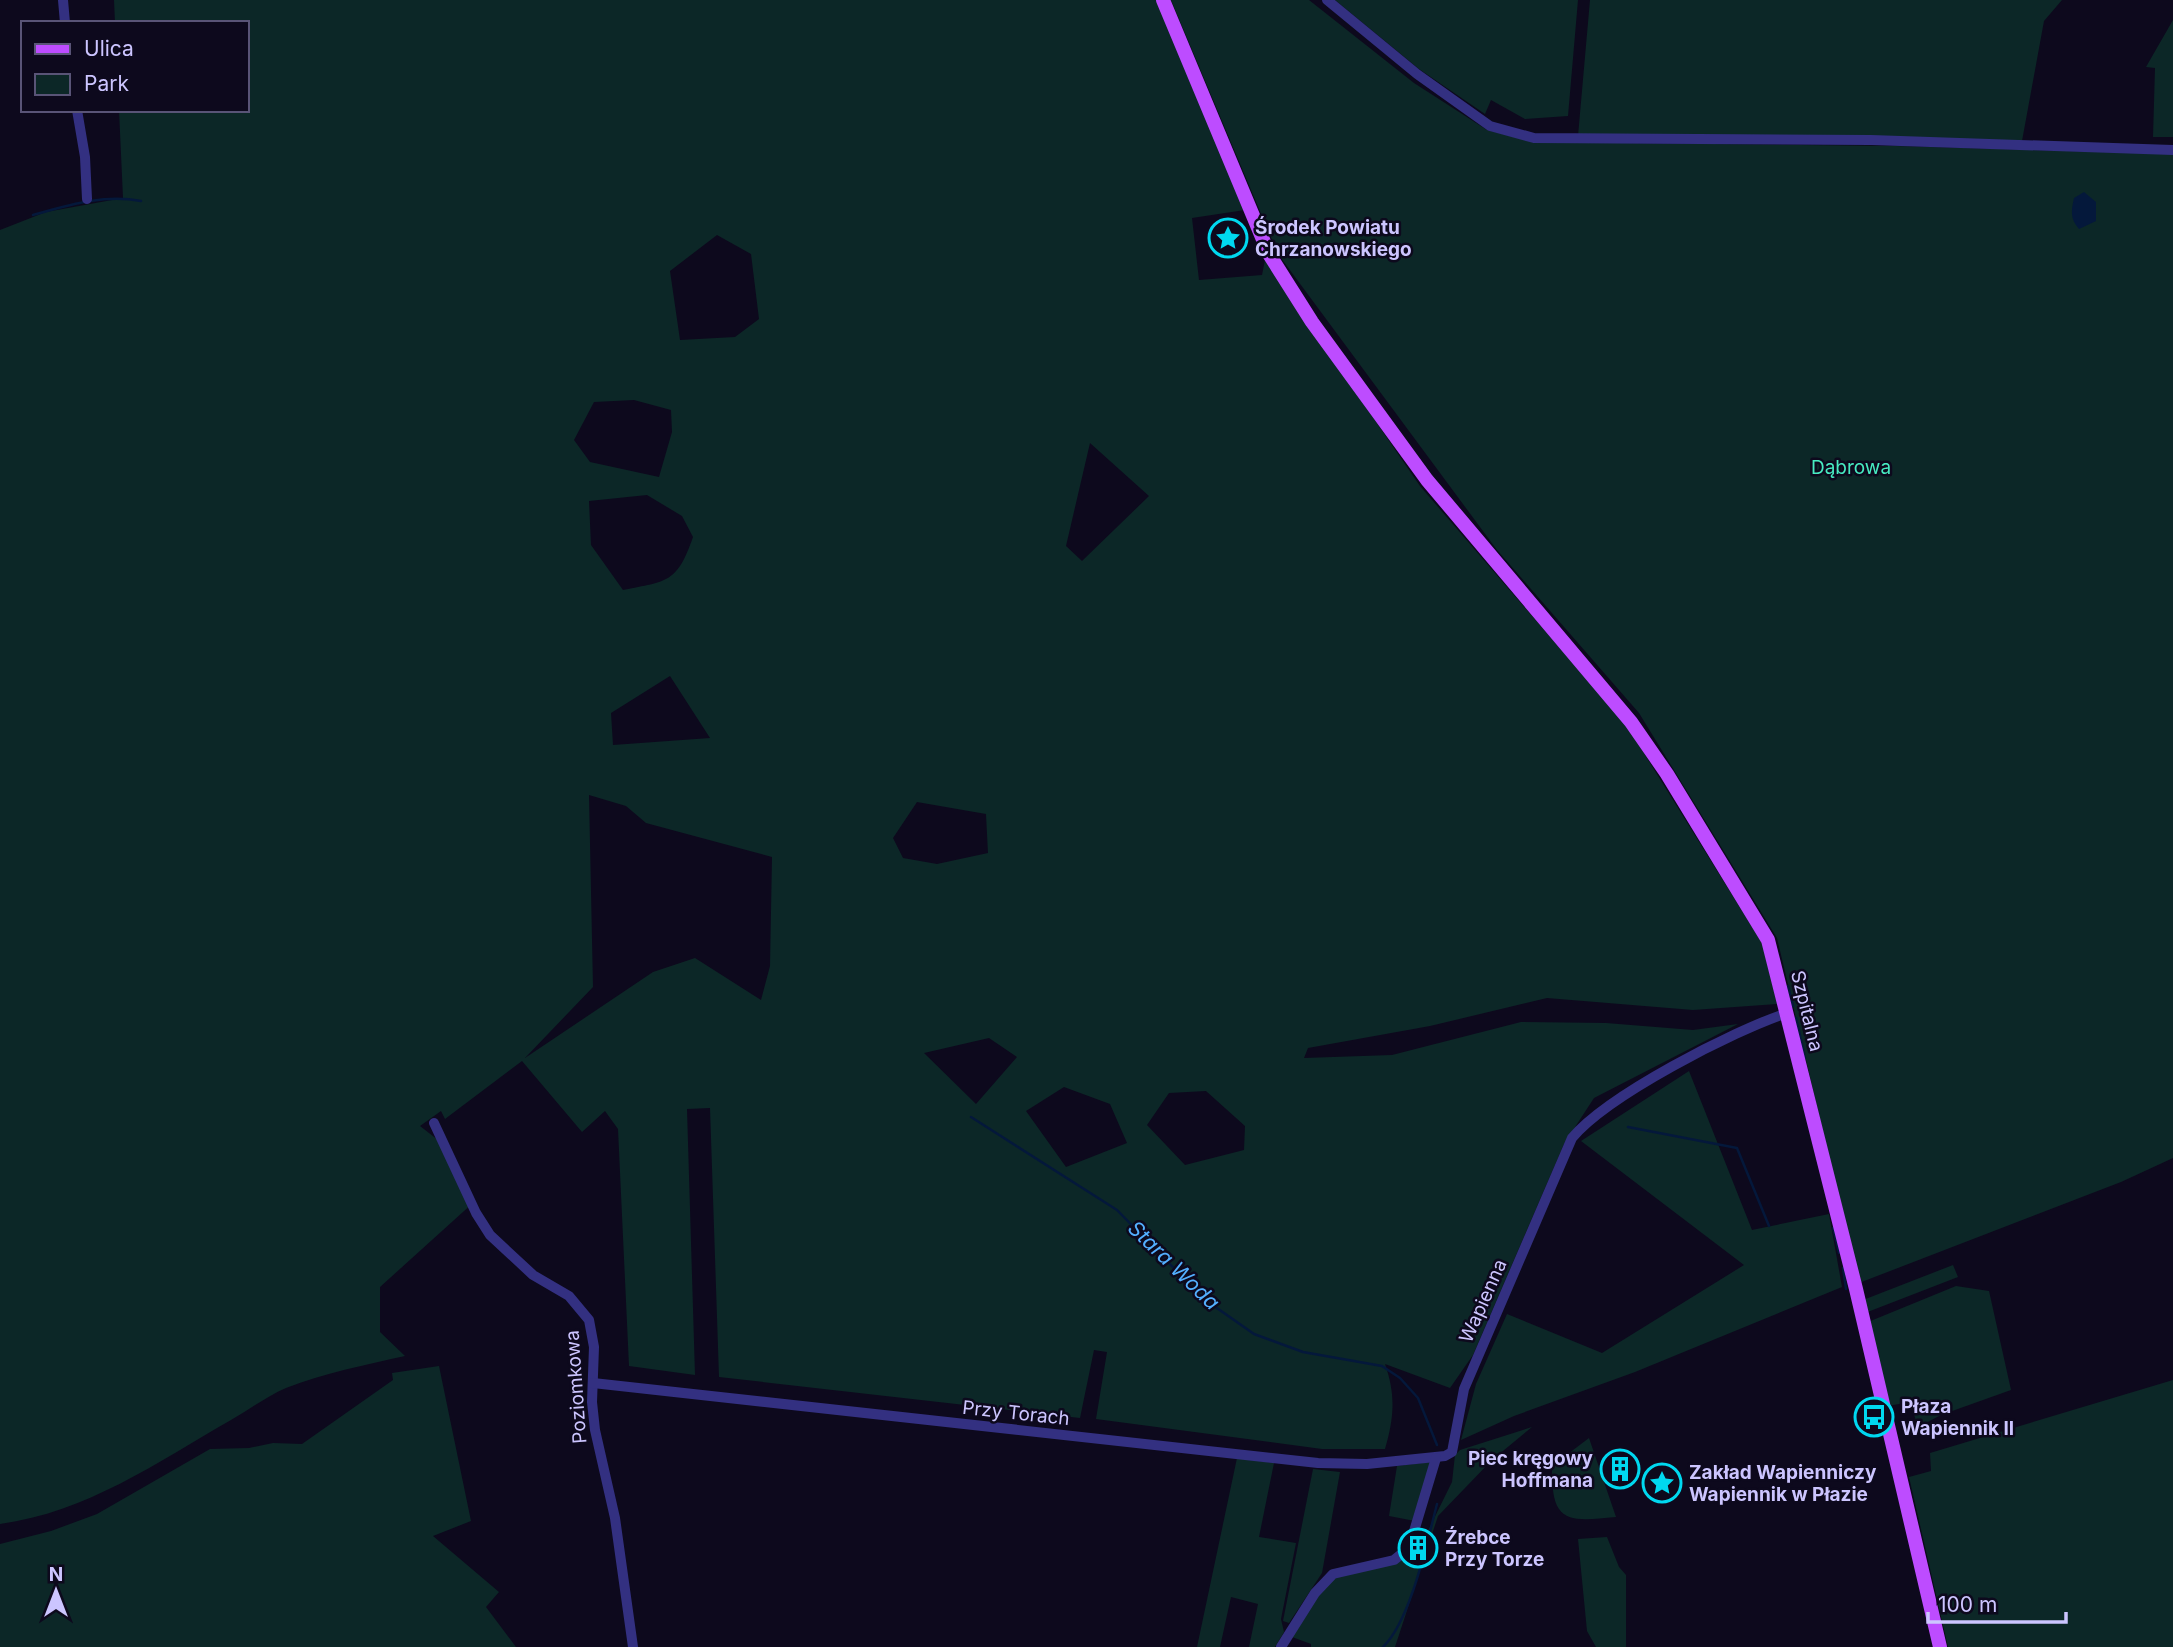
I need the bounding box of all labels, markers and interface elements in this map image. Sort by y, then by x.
legend [21,21,248,112]
text: Ulica [84,36,134,61]
text: Park [84,71,129,96]
place label: Środek Powiatu Chrzanowskiego [1255,216,1412,261]
place icon: Środek Powiatu Chrzanowskiego [1207,217,1249,259]
park label: Dąbrowa [1811,456,1891,479]
street label: Szpitalna [1786,968,1828,1054]
water label: Stara Woda [1123,1215,1225,1315]
street label: Wapienna [1454,1256,1512,1346]
street label: Poziomkowa [561,1330,591,1444]
place label: Płaza Wapiennik II [1901,1395,2014,1440]
street label: Przy Torach [961,1396,1071,1430]
bus stop icon: Płaza Wapiennik II [1853,1396,1895,1438]
place label: Piec kręgowy Hoffmana [1468,1447,1594,1492]
building icon: Piec kręgowy Hoffmana [1599,1448,1641,1490]
place label: Zakład Wapienniczy Wapiennik w Płazie [1689,1461,1877,1506]
place icon: Zakład Wapienniczy Wapiennik w Płazie [1641,1462,1683,1504]
place label: Źrebce Przy Torze [1445,1526,1544,1571]
building icon: Źrebce Przy Torze [1397,1527,1439,1569]
north arrow [21,1556,91,1626]
text: N [49,1563,63,1586]
scale bar [1928,1580,2066,1624]
text: 100 m [1938,1592,1997,1617]

